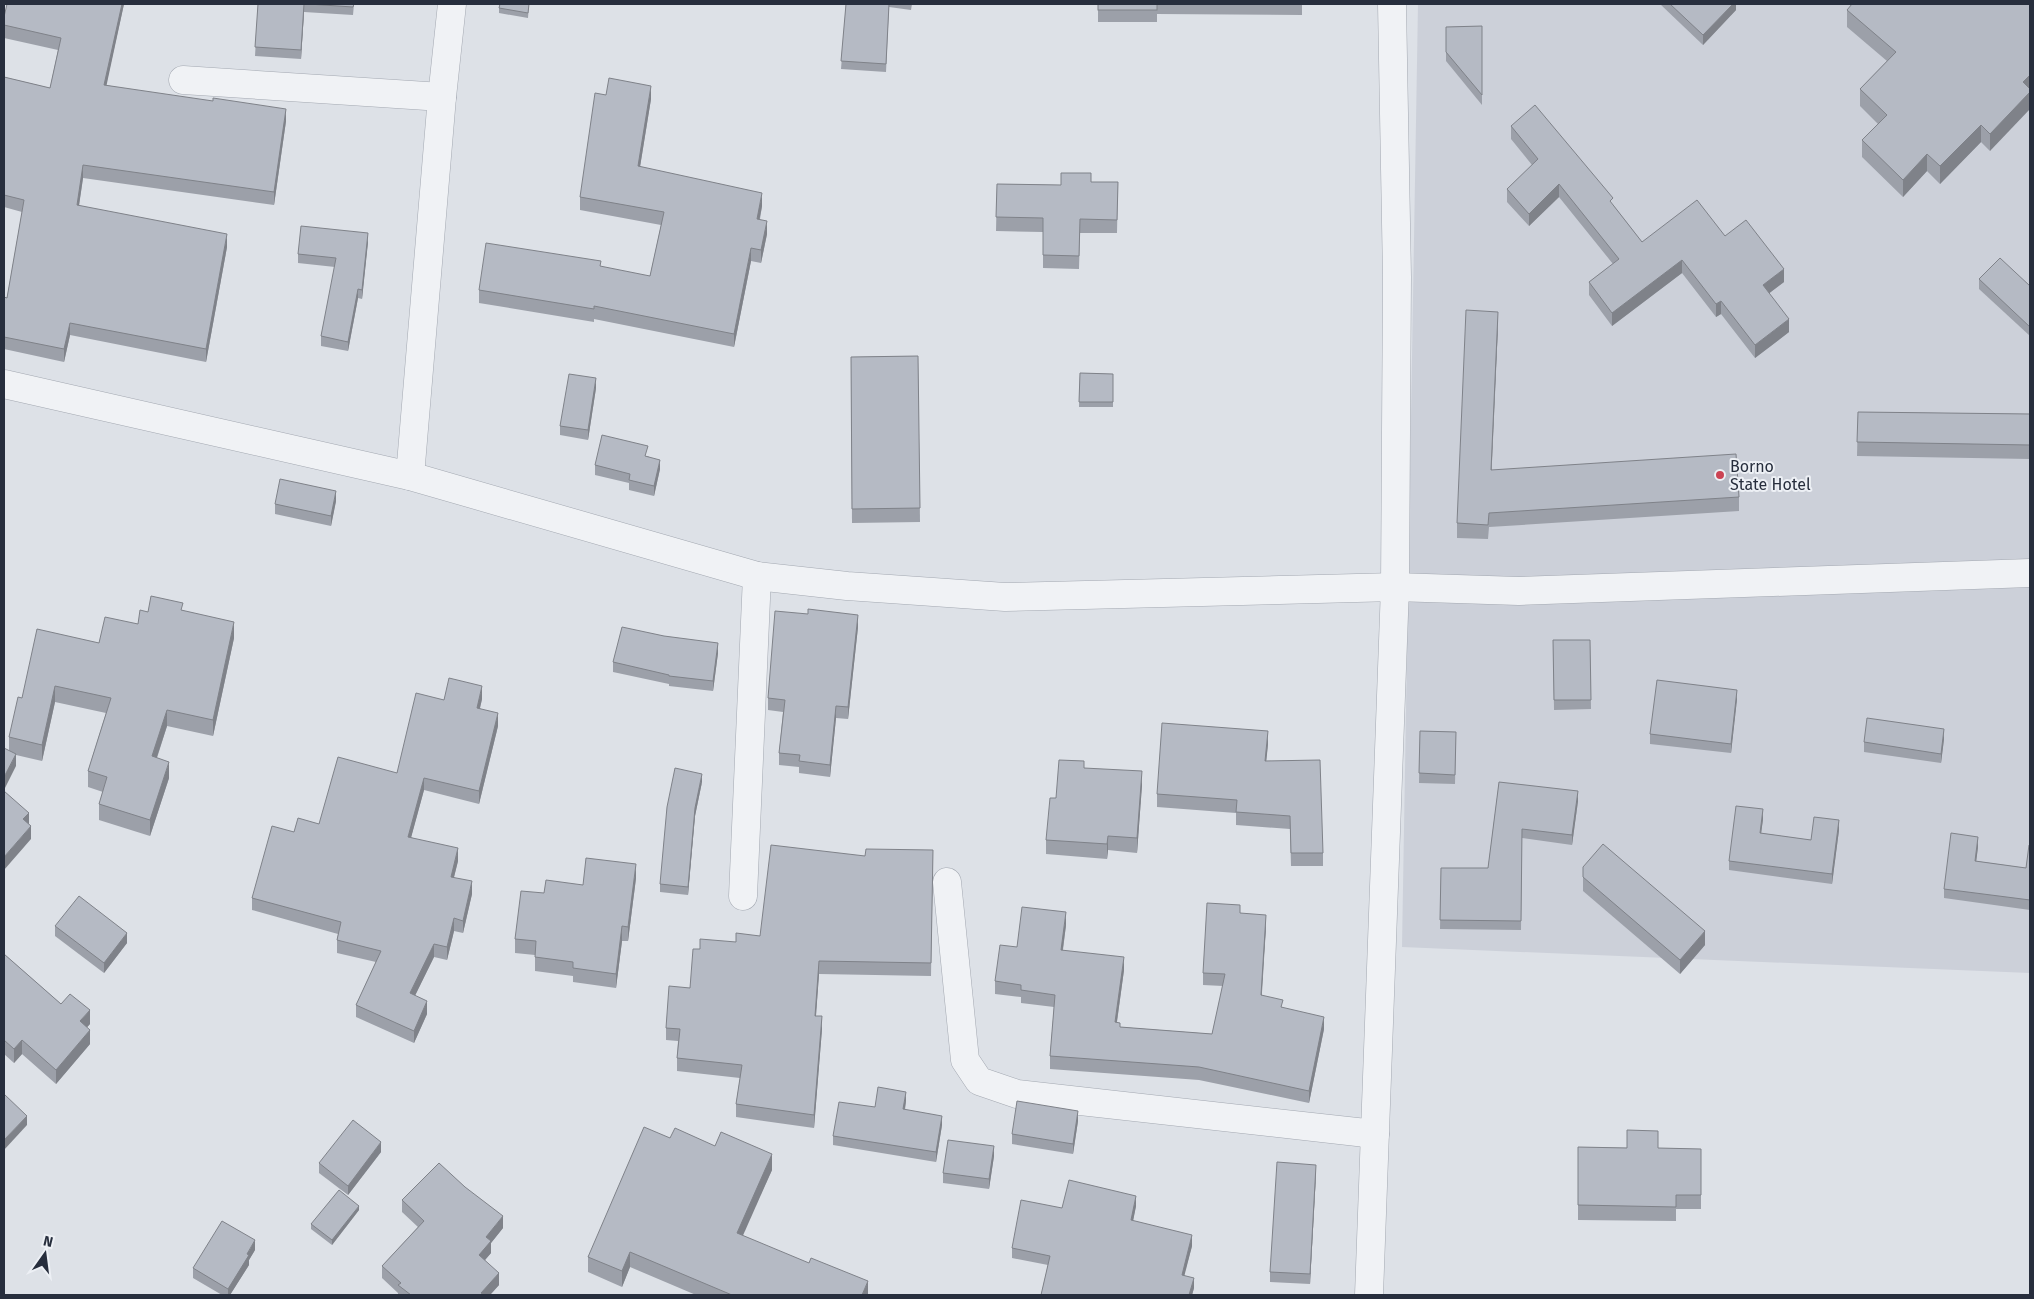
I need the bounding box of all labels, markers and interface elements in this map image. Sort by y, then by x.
place label: Borno State Hotel [1730,457,1811,494]
marker: Borno State Hotel [1714,469,1726,481]
north arrow [20,1229,70,1279]
text: N [41,1232,55,1251]

